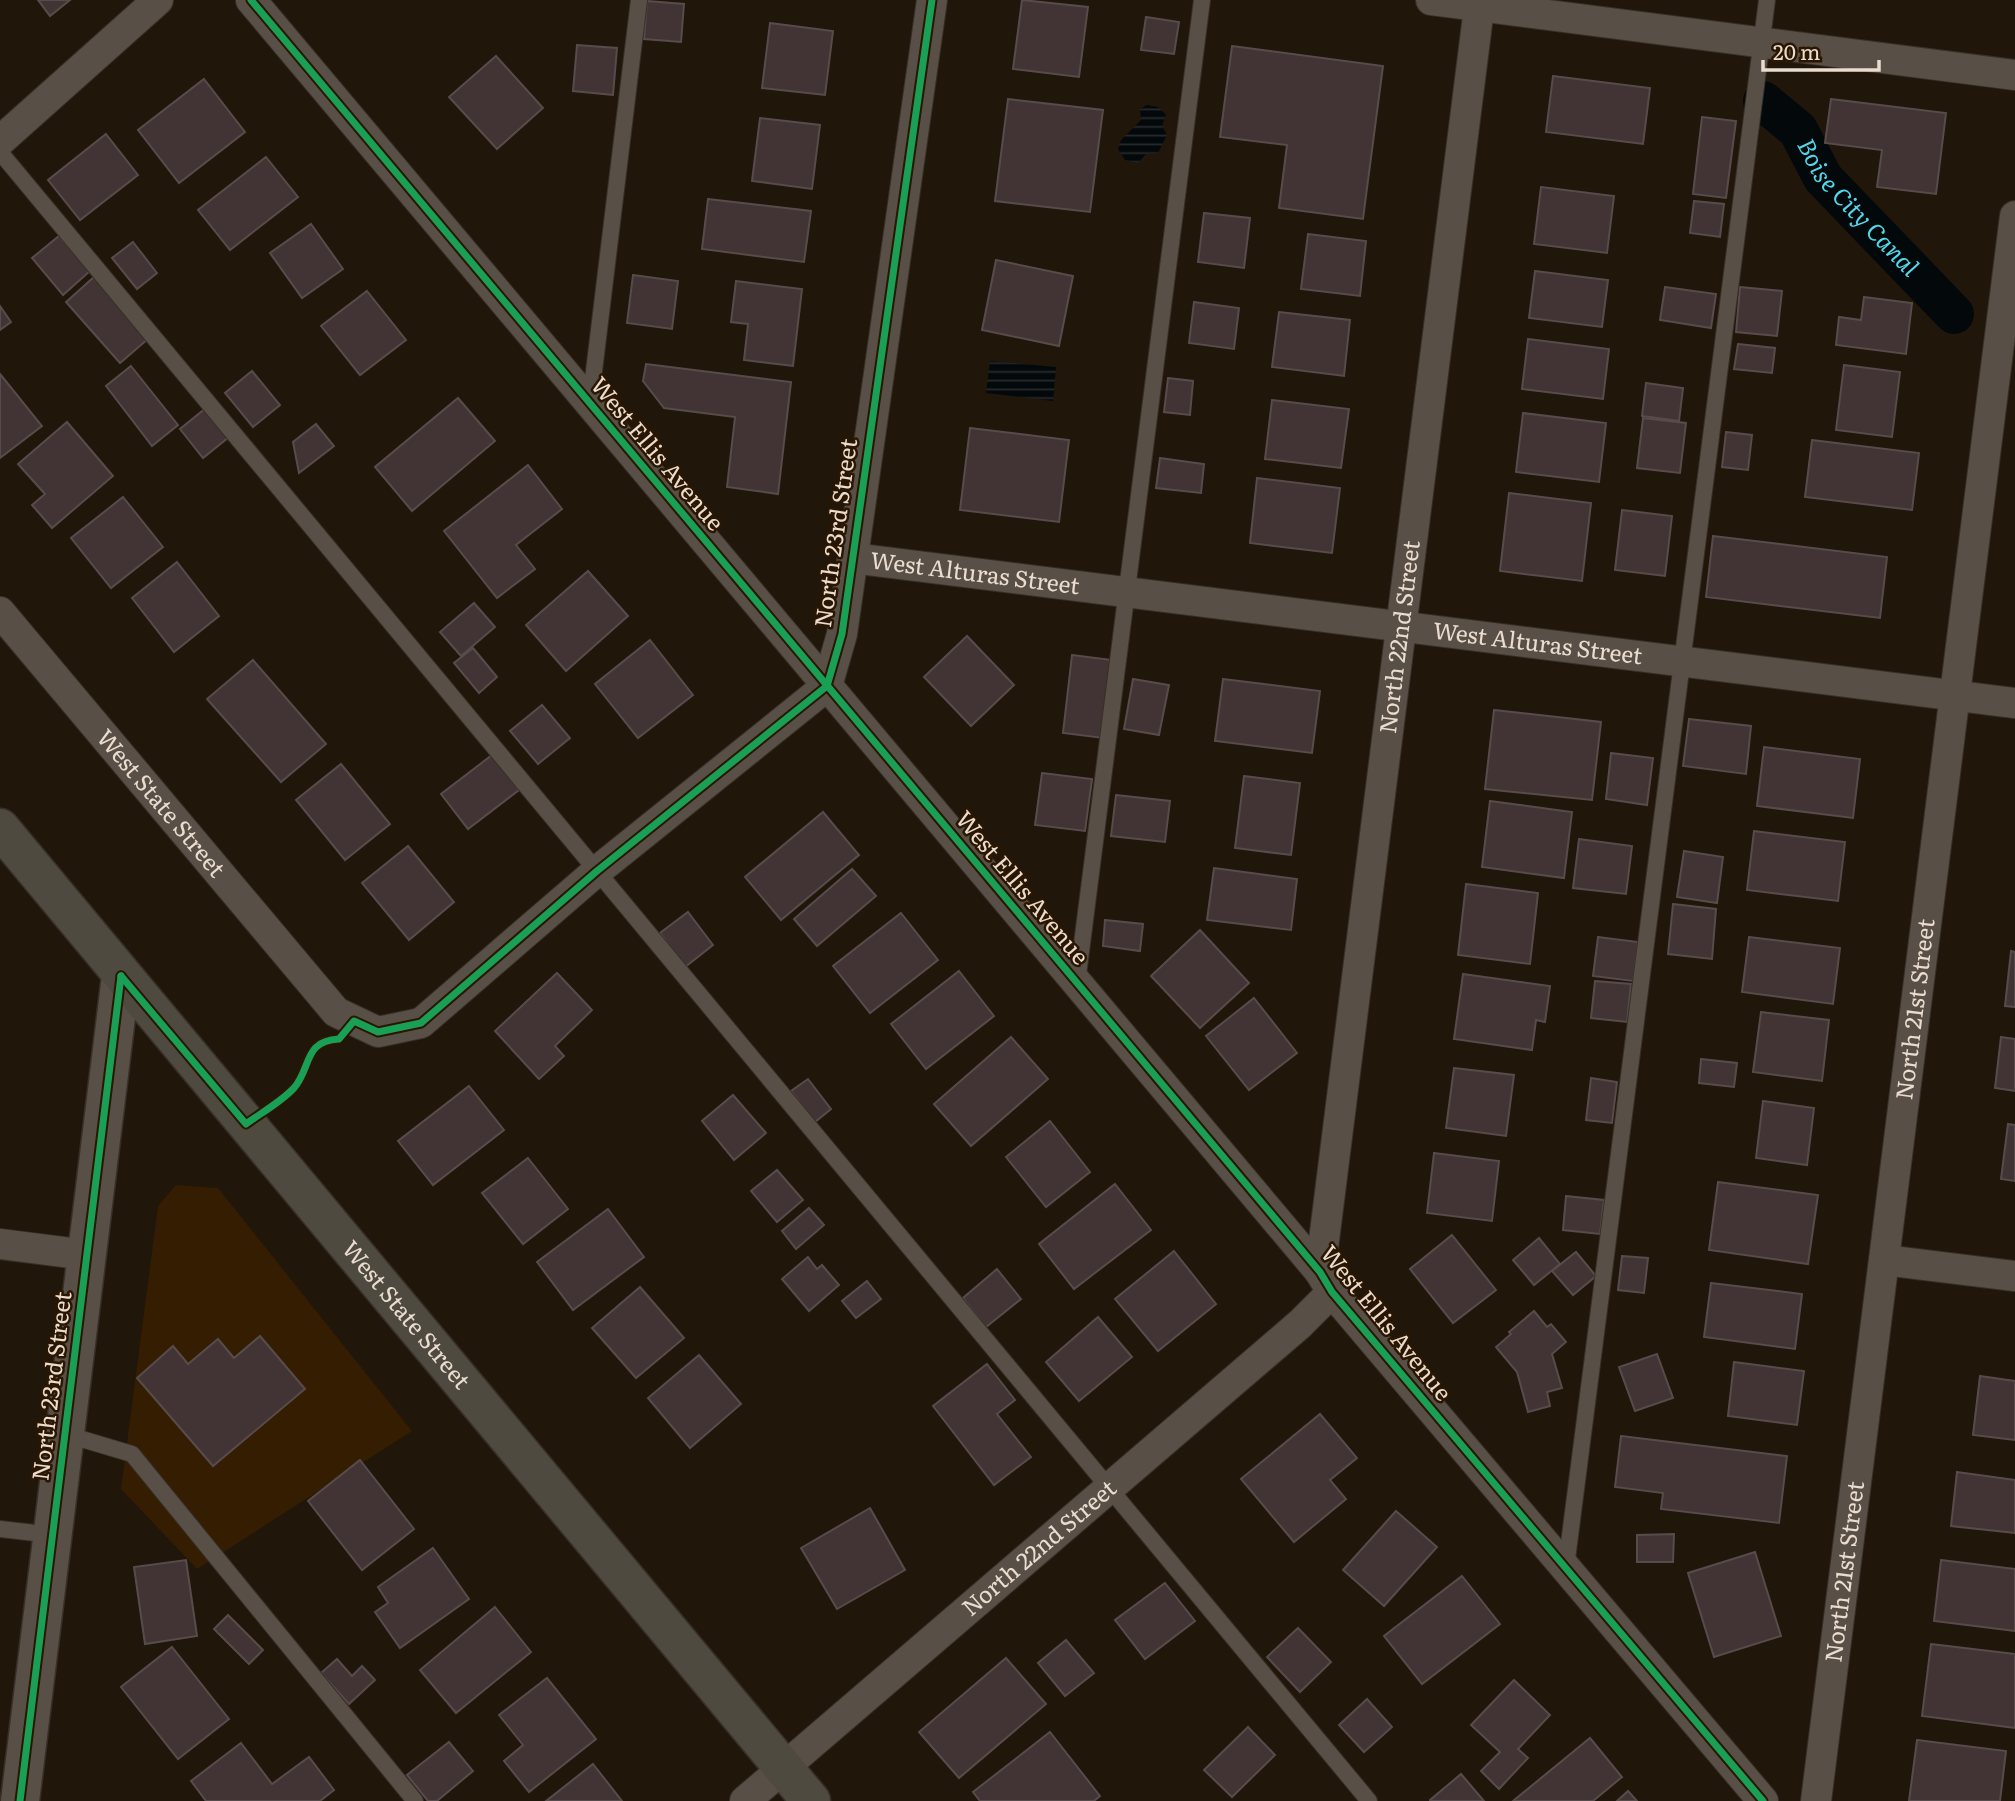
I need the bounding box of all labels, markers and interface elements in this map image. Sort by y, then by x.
scale bar [1763,28,1878,72]
text: 20 m [1773,35,1820,66]
water label: Boise City Canal [1790,131,1928,283]
street label: West Ellis Avenue [584,368,733,537]
street label: North 23rd Street [804,435,864,629]
street label: North 22nd Street [1369,538,1427,735]
street label: West Alturas Street [869,541,1083,601]
street label: West Alturas Street [1431,612,1645,671]
street label: West State Street [90,721,235,884]
street label: West Ellis Avenue [949,802,1098,971]
street label: North 21st Street [1885,916,1942,1102]
street label: West State Street [335,1232,480,1396]
street label: West Ellis Avenue [1314,1236,1461,1407]
street label: North 23rd Street [22,1288,79,1482]
street label: North 22nd Street [953,1470,1123,1623]
street label: North 21st Street [1815,1478,1871,1664]

